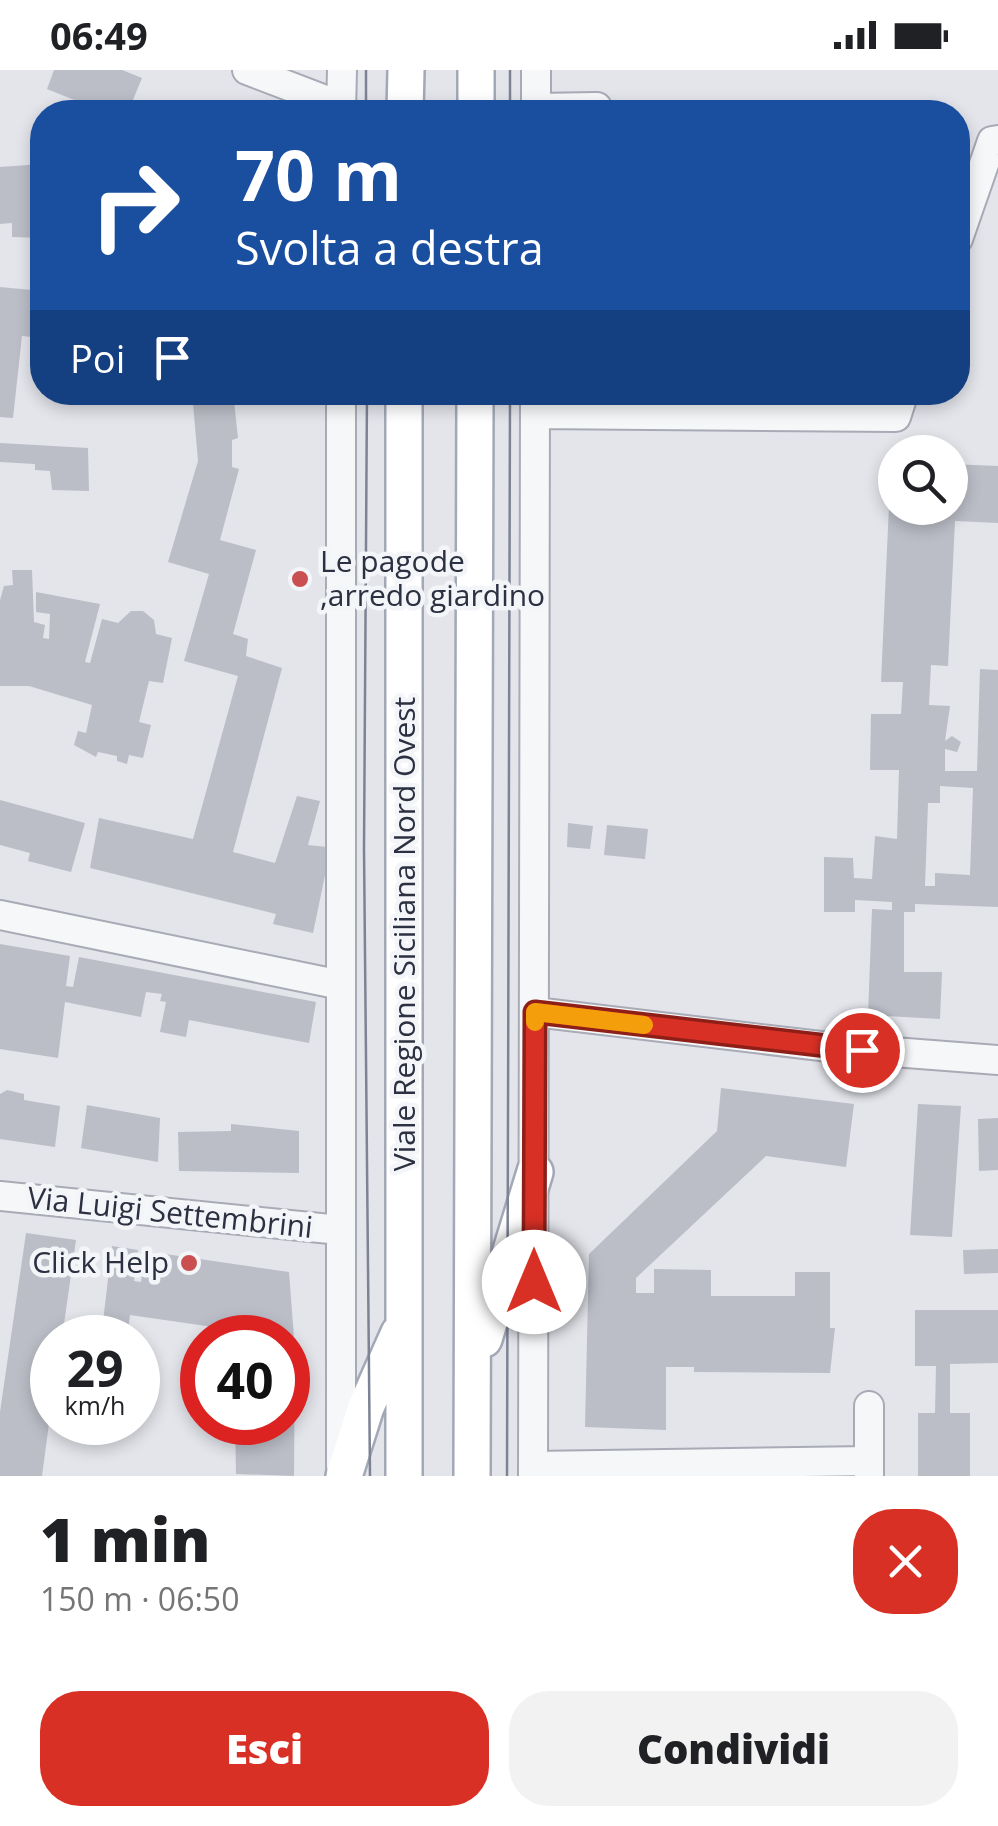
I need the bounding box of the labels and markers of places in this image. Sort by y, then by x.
place label: Le pagode ,arredo giardino [320,540,545,615]
marker: Le pagode ,arredo giardino [289,568,311,590]
pin [820,1008,905,1093]
place label: Click Help [32,1241,169,1282]
marker: Click Help [178,1252,200,1274]

